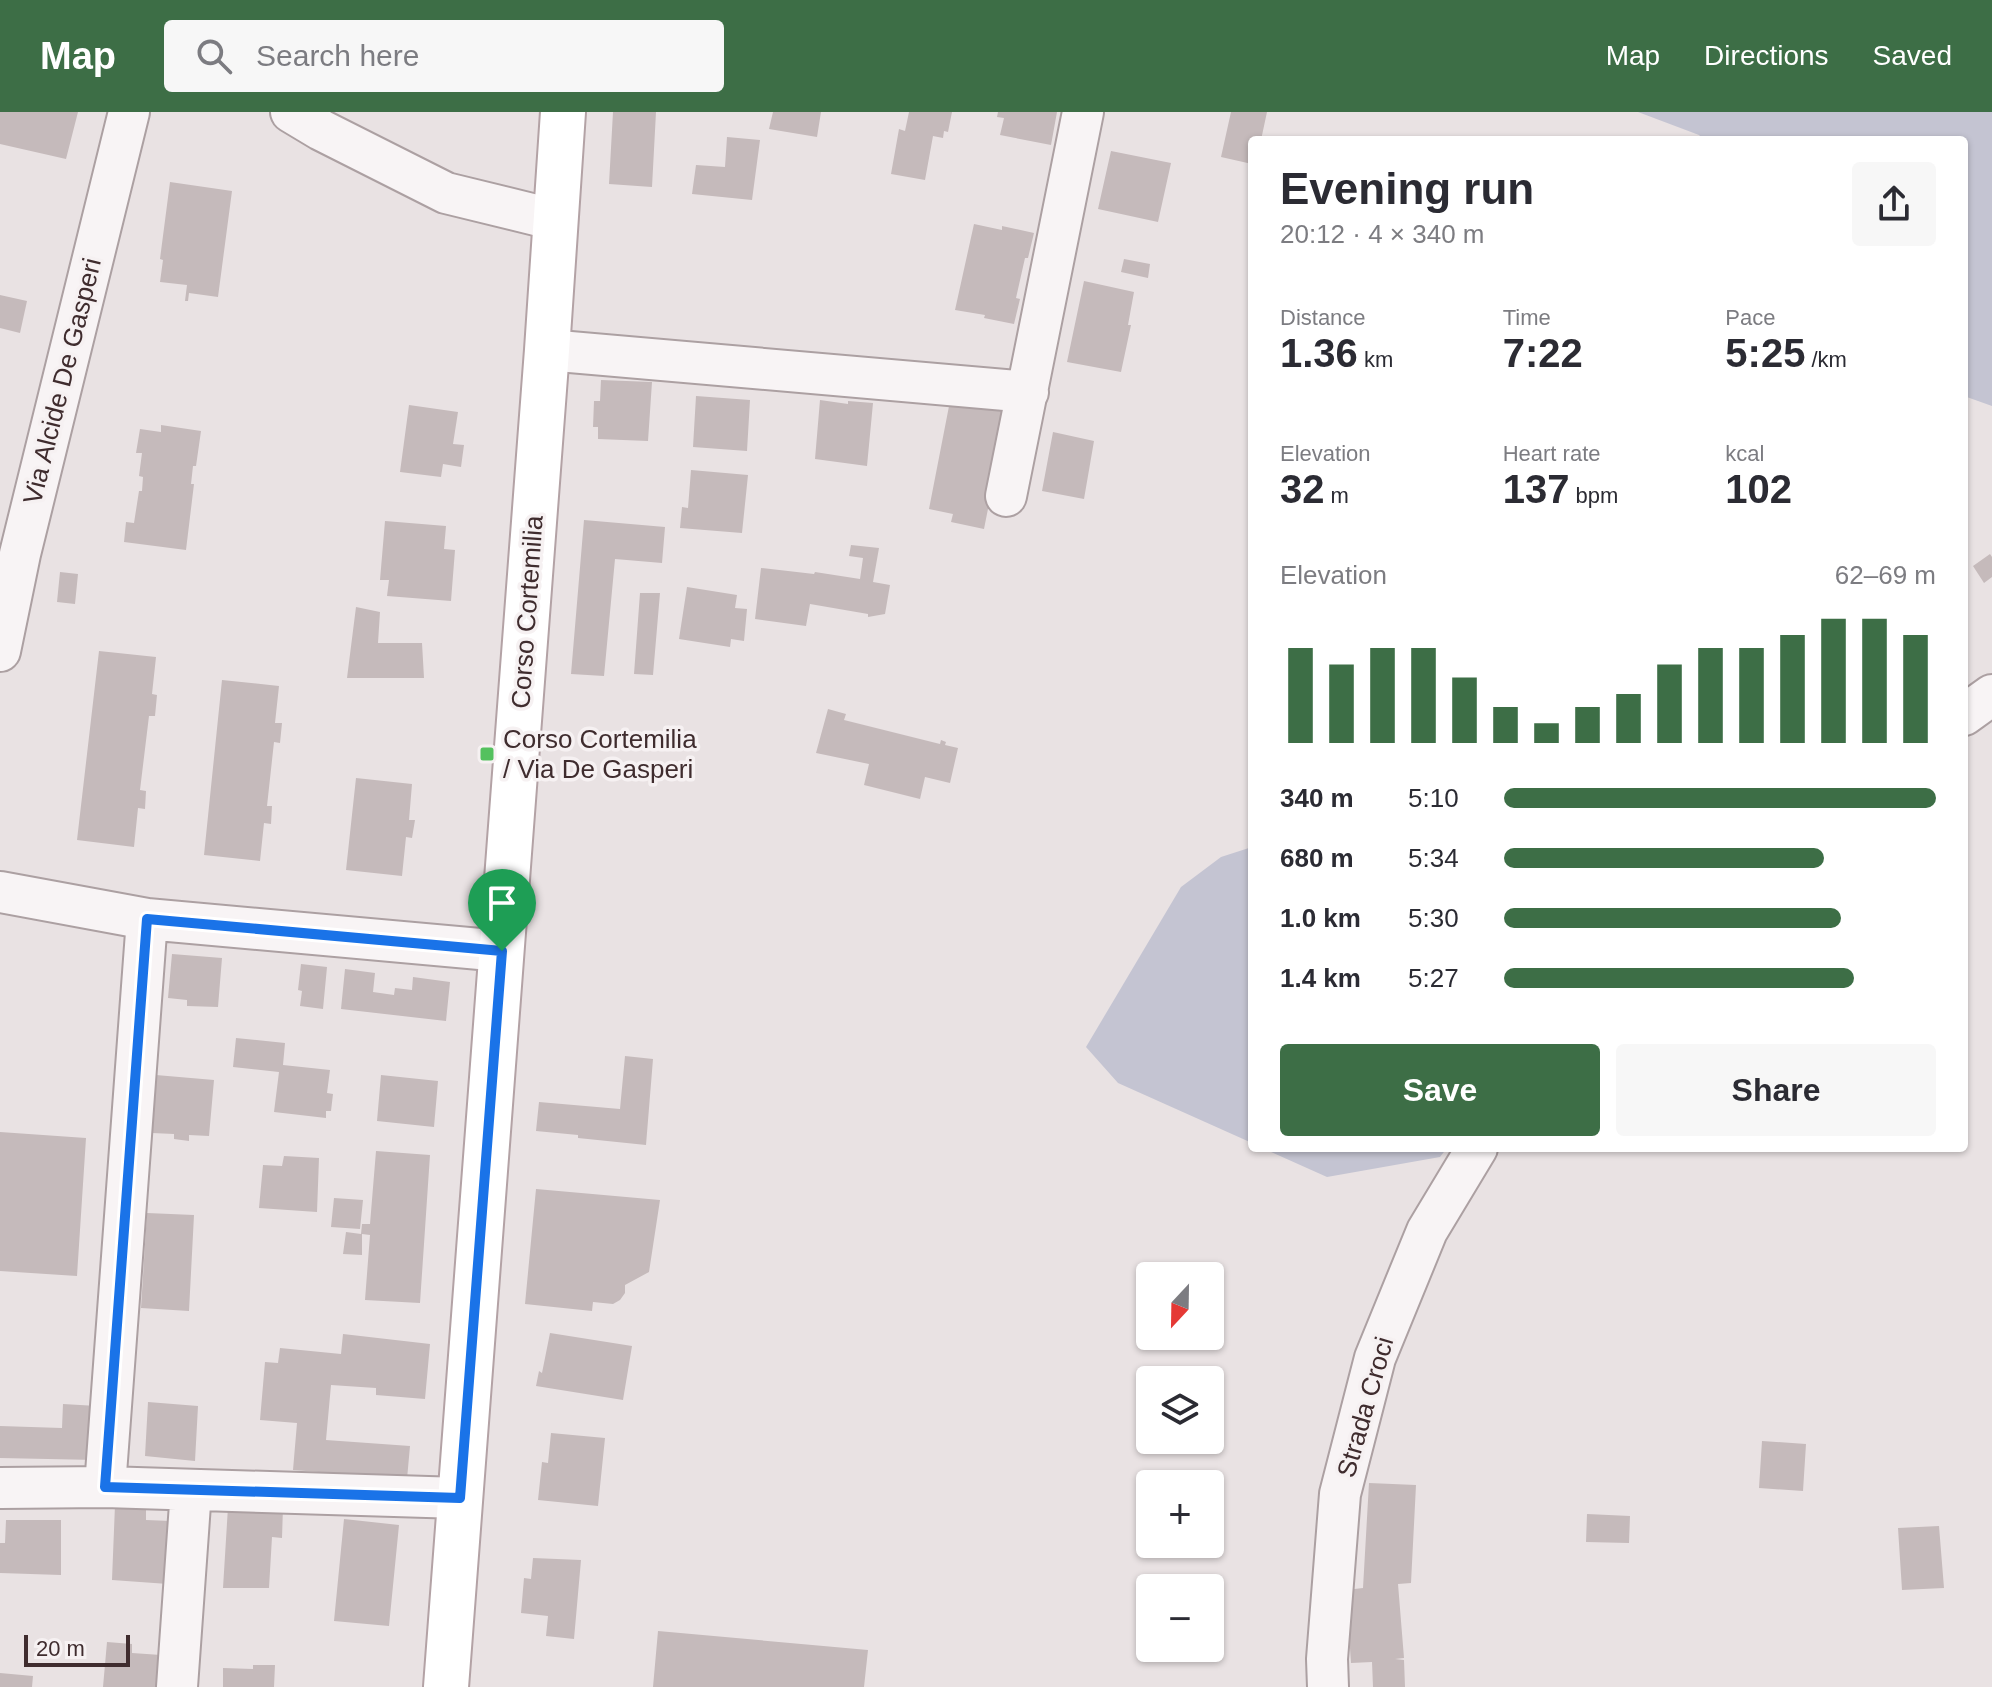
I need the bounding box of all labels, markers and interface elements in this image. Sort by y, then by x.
search box [164,20,724,92]
icon: search [192,34,236,78]
text: Map [40,35,116,77]
text: Search here [256,39,419,72]
text: Map [1606,40,1660,71]
text: Directions [1704,40,1829,71]
text: Saved [1873,40,1952,71]
button: share [1852,162,1936,246]
text: Evening run [1280,164,1534,213]
text: 20:12 · 4 × 340 m [1280,219,1485,249]
street label: Via Alcide De Gasperi [17,255,107,507]
text: Distance [1280,305,1366,330]
text: Time [1503,305,1551,330]
text: Pace [1725,305,1775,330]
text: 1.36 [1280,331,1358,375]
text: 7:22 [1503,331,1583,375]
text: 5:25 [1725,331,1805,375]
text: km [1358,347,1393,372]
text: /km [1805,347,1847,372]
text: Elevation [1280,441,1371,466]
text: Heart rate [1503,441,1600,466]
text: kcal [1725,441,1764,466]
text: 32 [1280,467,1325,511]
text: 137 [1503,467,1569,511]
text: 102 [1725,467,1792,511]
text: m [1325,483,1349,508]
text: bpm [1569,483,1618,508]
street label: Corso Cortemilia [505,514,549,710]
text: Elevation [1280,560,1387,590]
text: 62–69 m [1835,560,1936,590]
place label: Corso Cortemilia / Via De Gasperi [503,724,697,784]
marker: Corso Cortemilia / Via De Gasperi [478,745,496,763]
text: 340 m [1280,783,1354,813]
text: 5:10 [1408,783,1459,813]
text: 680 m [1280,843,1354,873]
text: 5:34 [1408,843,1459,873]
pin [468,869,536,951]
icon: arrive [480,881,524,925]
text: 1.0 km [1280,903,1361,933]
text: 5:30 [1408,903,1459,933]
text: 1.4 km [1280,963,1361,993]
text: 5:27 [1408,963,1459,993]
button: Save [1280,1044,1600,1136]
button: Share [1616,1044,1936,1136]
north arrow [1136,1262,1224,1350]
map controls [1136,1262,1224,1662]
street label: Strada Croci [1331,1333,1399,1481]
button: layers [1136,1366,1224,1454]
button: + [1136,1470,1224,1558]
button: − [1136,1574,1224,1662]
scale bar [24,1631,130,1667]
text: 20 m [36,1636,85,1661]

